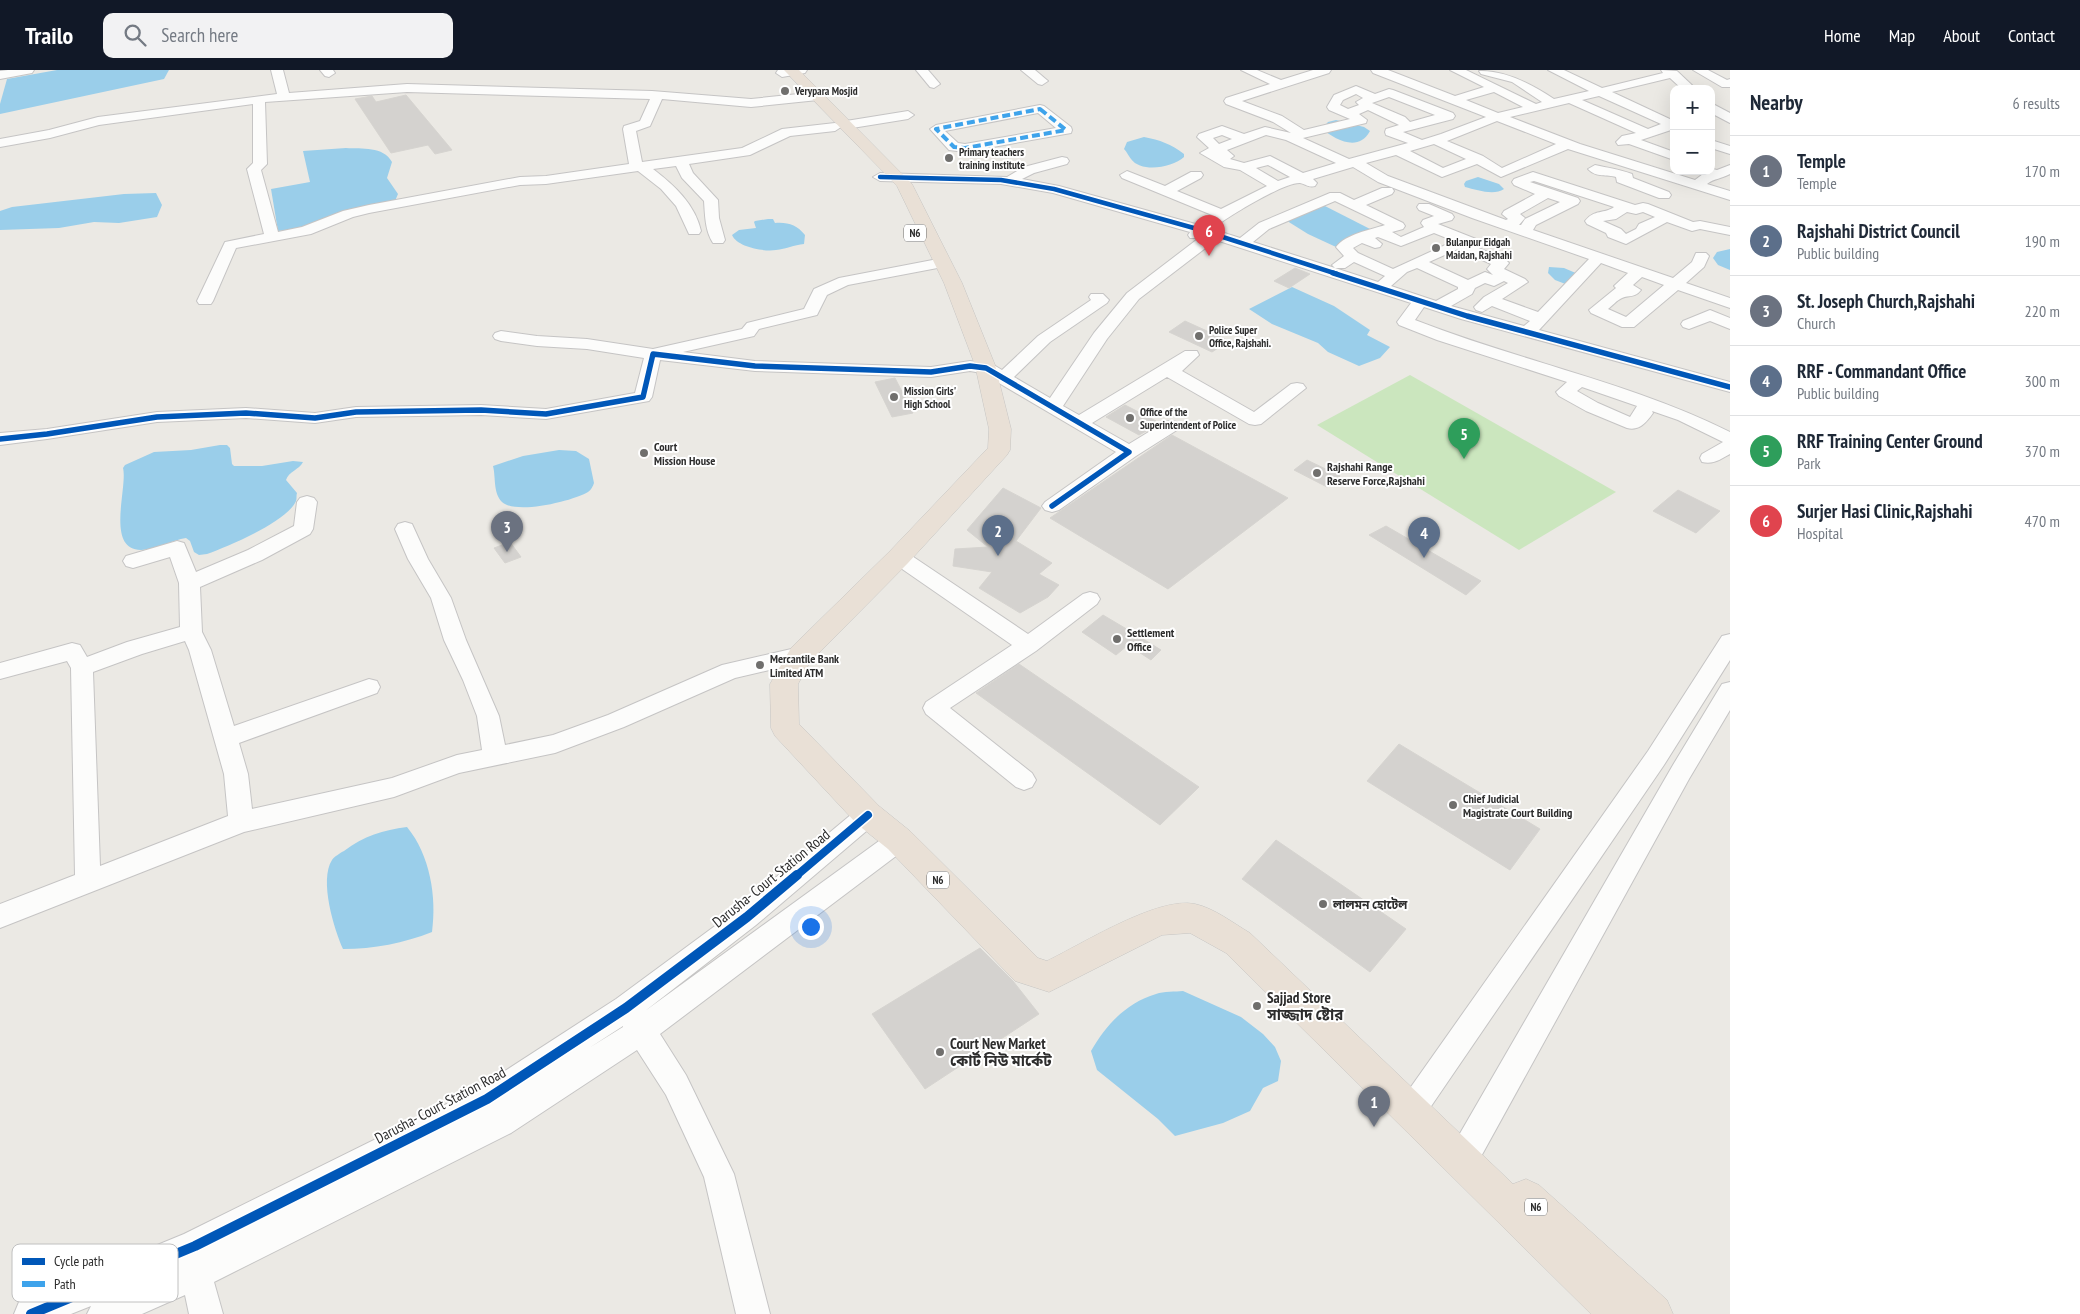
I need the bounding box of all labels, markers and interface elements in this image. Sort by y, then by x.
search box [103,13,453,58]
text: Trailo [25,20,73,51]
icon: search [121,21,149,49]
text: Search here [161,23,238,47]
text: Home [1824,24,1861,47]
text: Map [1889,24,1915,47]
text: About [1943,24,1980,47]
text: Contact [2008,24,2055,47]
place label: Verypara Mosjid [794,84,858,98]
marker: Verypara Mosjid [779,85,791,97]
map controls [1670,85,1715,175]
button: + [1670,85,1715,130]
text: Nearby [1750,89,1803,116]
text: 6 results [2013,93,2060,113]
button: − [1670,130,1715,175]
place label: Primary teachers training institute [959,145,1025,172]
text: Temple [1797,149,1846,173]
marker: Primary teachers training institute [943,152,955,164]
text: 1 [1762,161,1770,181]
text: 170 m [2025,161,2060,181]
text: Temple [1797,173,1837,193]
pin: 6 [1193,215,1225,256]
text: Rajshahi District Council [1797,219,1960,243]
road number: N6 [904,224,926,242]
text: 2 [1762,231,1770,251]
text: 190 m [2025,231,2060,251]
place label: Bulanpur Eidgah Maidan, Rajshahi [1446,235,1512,262]
marker: Bulanpur Eidgah Maidan, Rajshahi [1430,242,1442,254]
text: Public building [1797,243,1879,263]
text: St. Joseph Church,Rajshahi [1797,289,1975,313]
text: 3 [1762,301,1770,321]
text: 220 m [2025,301,2060,321]
text: Church [1797,313,1835,333]
place label: Police Super Office, Rajshahi. [1209,323,1271,350]
marker: Police Super Office, Rajshahi. [1193,330,1205,342]
text: RRF - Commandant Office [1797,359,1966,383]
text: 4 [1762,371,1770,391]
text: 300 m [2025,371,2060,391]
text: Public building [1797,383,1879,403]
place label: Mission Girls' High School [904,384,956,411]
marker: Mission Girls' High School [888,391,900,403]
place label: Office of the Superintendent of Police [1140,405,1236,432]
marker: Office of the Superintendent of Police [1124,412,1136,424]
pin: 5 [1448,418,1480,459]
text: RRF Training Center Ground [1797,429,1983,453]
place label: Court Mission House [654,439,715,468]
text: 5 [1762,441,1770,461]
text: 370 m [2025,441,2060,461]
marker: Court Mission House [638,447,650,459]
text: Park [1797,453,1821,473]
place label: Rajshahi Range Reserve Force,Rajshahi [1327,459,1425,488]
marker: Rajshahi Range Reserve Force,Rajshahi [1311,467,1323,479]
text: Surjer Hasi Clinic,Rajshahi [1797,499,1972,523]
pin: 3 [491,511,523,552]
text: 6 [1762,511,1770,531]
text: 470 m [2025,511,2060,531]
pin: 2 [982,515,1014,556]
pin: 4 [1408,517,1440,558]
text: Hospital [1797,523,1843,543]
place label: Settlement Office [1127,625,1175,654]
marker: Settlement Office [1111,633,1123,645]
place label: Mercantile Bank Limited ATM [770,651,839,680]
marker: Mercantile Bank Limited ATM [754,659,766,671]
place label: Chief Judicial Magistrate Court Building [1463,791,1572,820]
marker: Chief Judicial Magistrate Court Building [1447,799,1459,811]
street label: Darusha- Court Station Road [708,825,834,931]
road number: N6 [927,872,949,888]
place label: লালমন হোটেল [1332,897,1408,912]
marker: লালমন হোটেল [1317,898,1329,910]
your location [798,914,824,940]
place label: Sajjad Store সাজ্জাদ ষ্টোর [1266,988,1344,1024]
marker: Sajjad Store সাজ্জাদ ষ্টোর [1251,1000,1263,1012]
place label: Court New Market কোর্ট নিউ মার্কেট [950,1034,1052,1070]
marker: Court New Market কোর্ট নিউ মার্কেট [934,1046,946,1058]
street label: Darusha- Court Station Road [371,1062,509,1148]
pin: 1 [1358,1086,1390,1127]
road number: N6 [1525,1198,1547,1216]
legend [12,1244,178,1302]
text: Cycle path [54,1252,104,1270]
text: Path [54,1275,76,1293]

